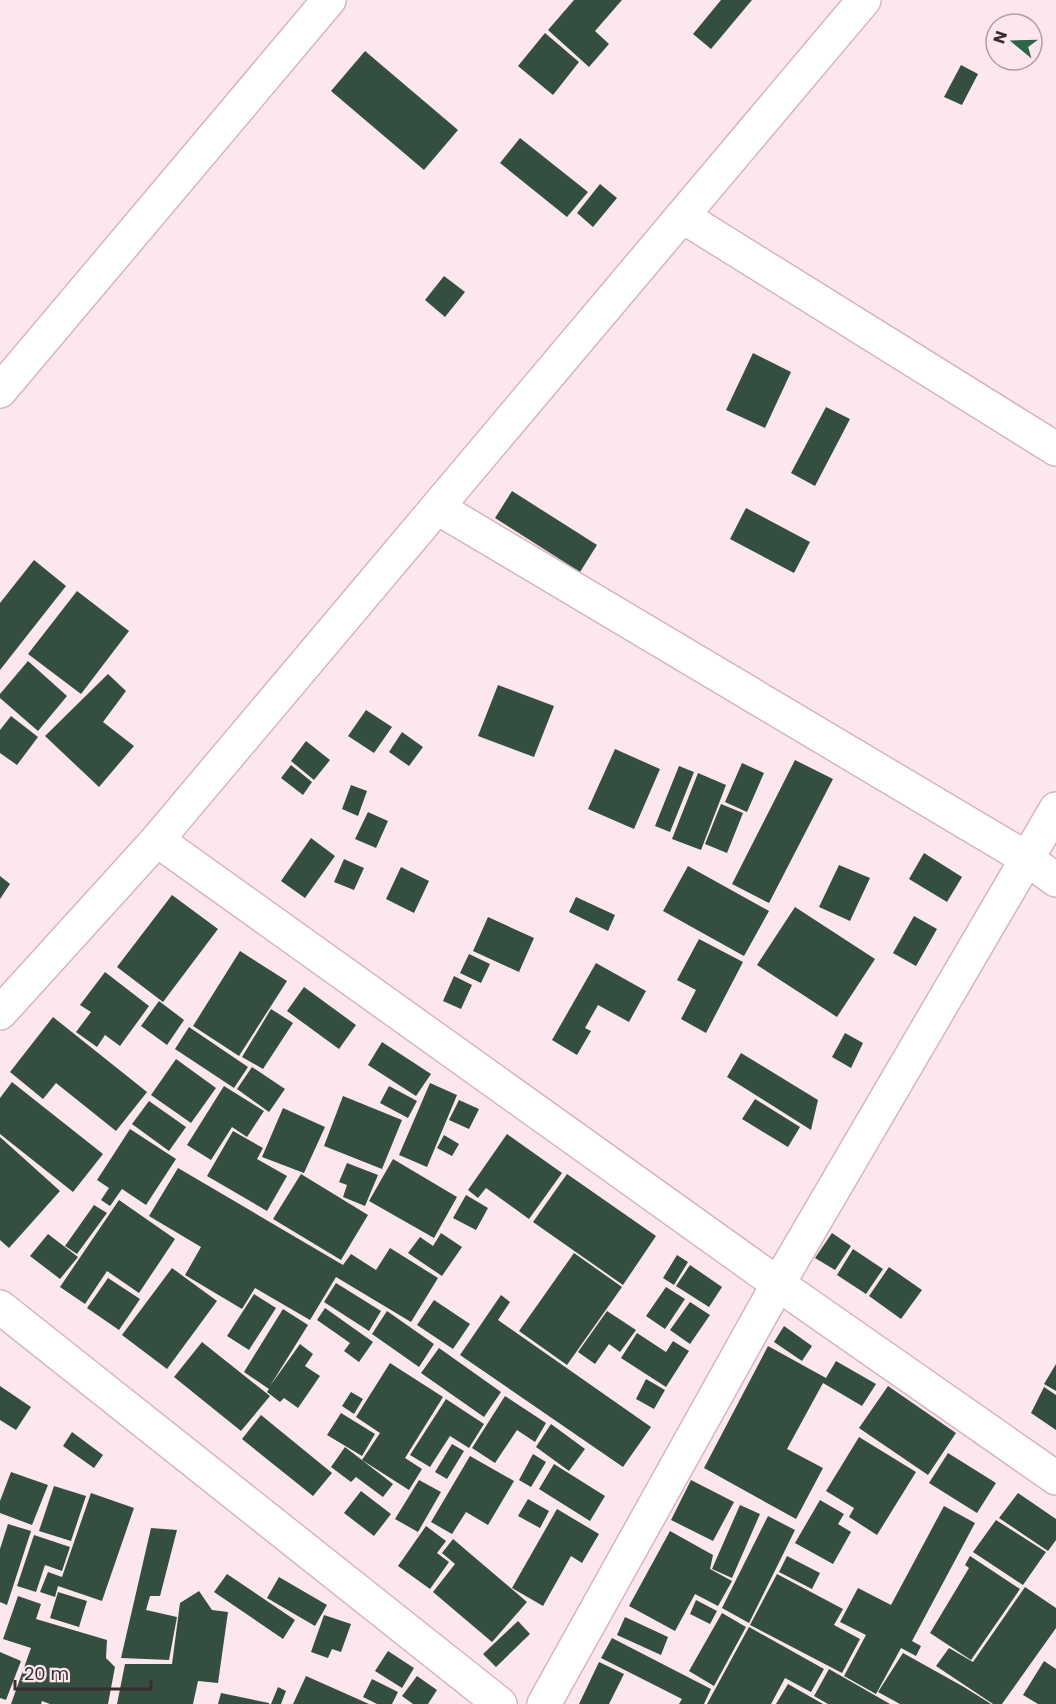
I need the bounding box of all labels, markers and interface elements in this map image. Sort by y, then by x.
north arrow [984,12,1044,72]
text: N [987,28,1013,47]
scale bar [15,1653,152,1691]
text: 20 m [24,1661,69,1686]

